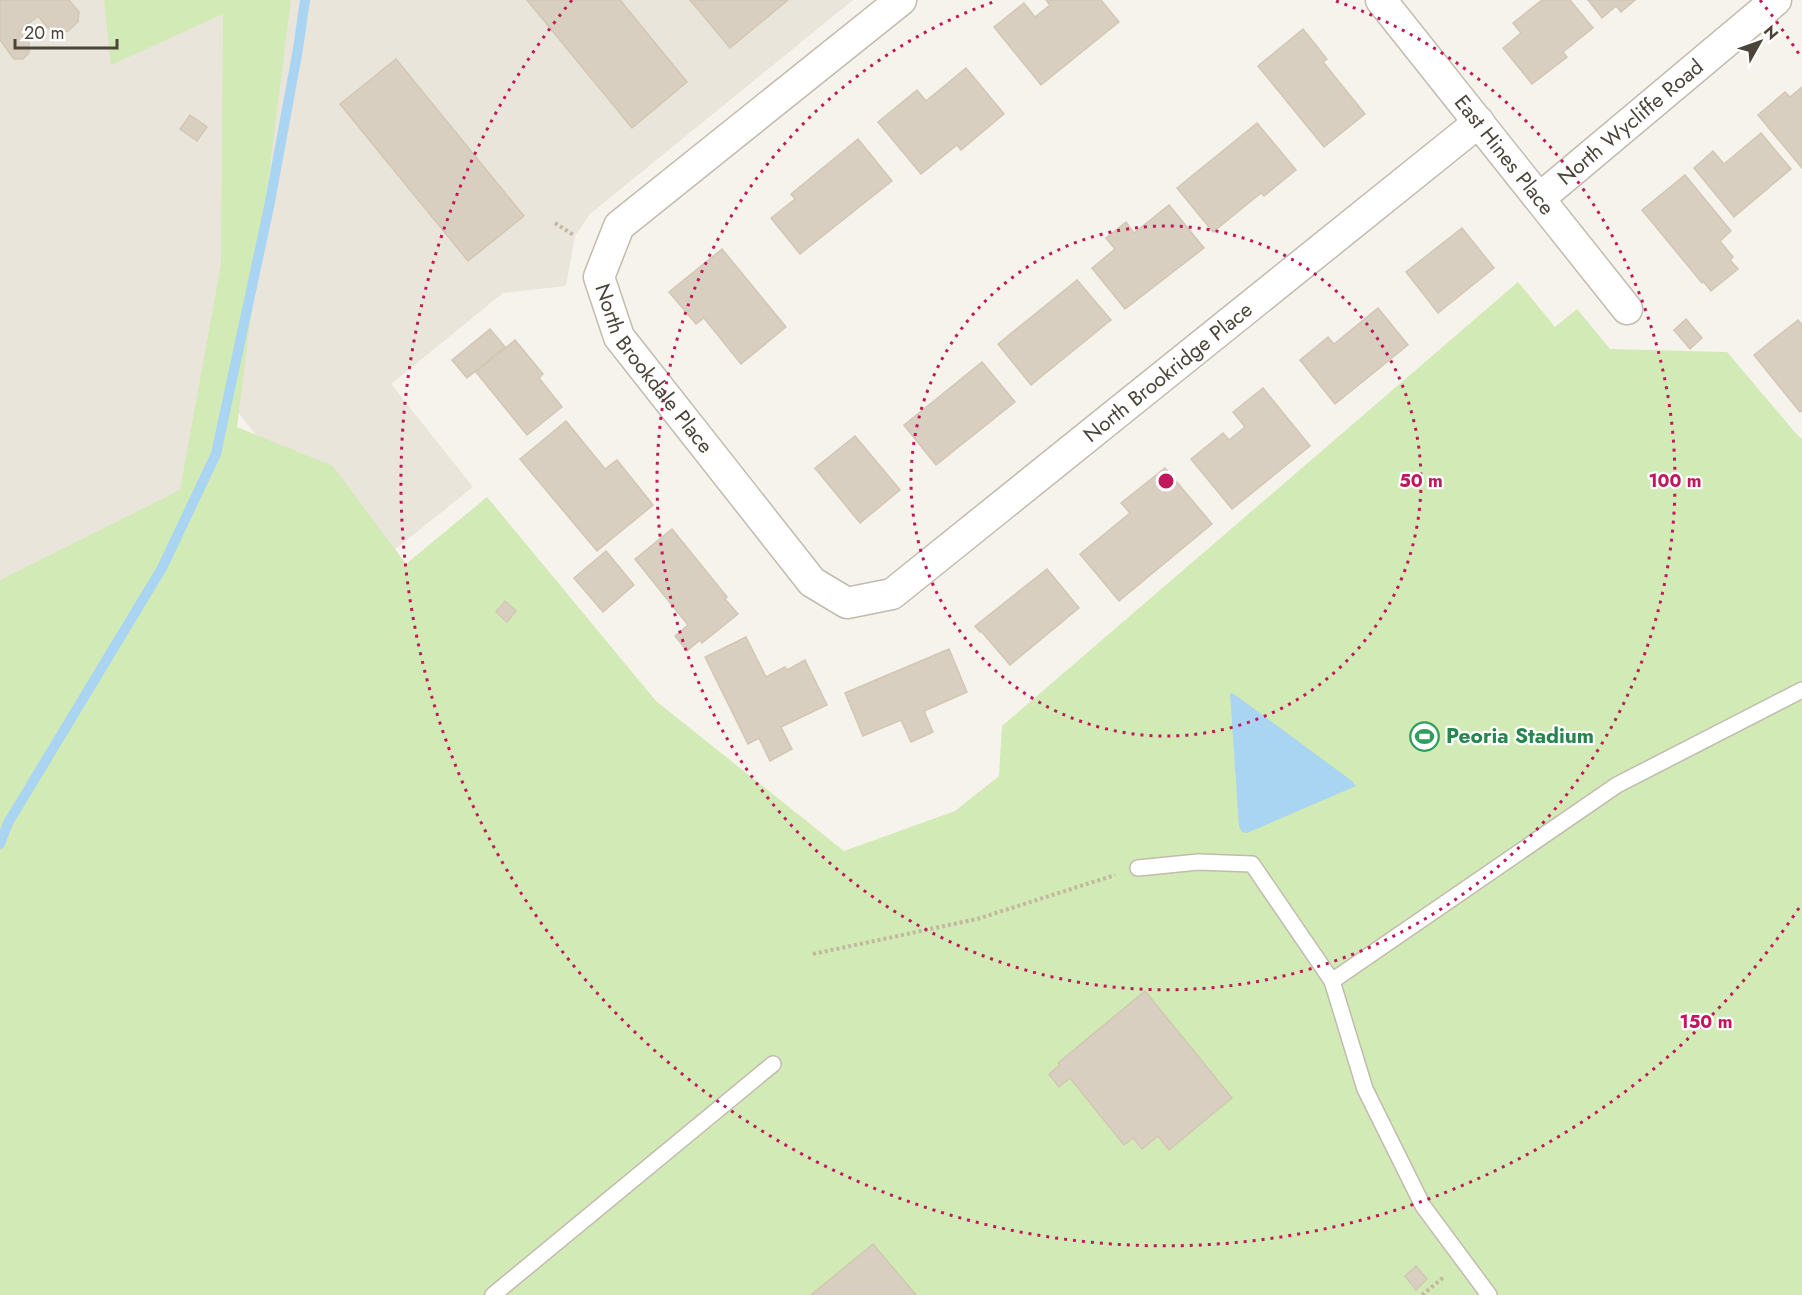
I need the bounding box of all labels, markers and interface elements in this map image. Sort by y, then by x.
scale bar [15,12,117,50]
north arrow [1730,12,1790,72]
text: 20 m [24,20,64,46]
text: N [1758,20,1784,45]
street label: North Wycliffe Road [1551,52,1710,192]
street label: East Hines Place [1447,88,1562,221]
street label: North Brookdale Place [587,280,720,460]
street label: North Brookridge Place [1077,295,1259,449]
text: 50 m [1399,468,1443,494]
text: 100 m [1648,468,1702,494]
centre of rings [1156,471,1176,491]
sports icon: Peoria Stadium [1409,720,1441,752]
place label: Peoria Stadium [1446,721,1594,751]
text: 150 m [1680,1009,1732,1035]

